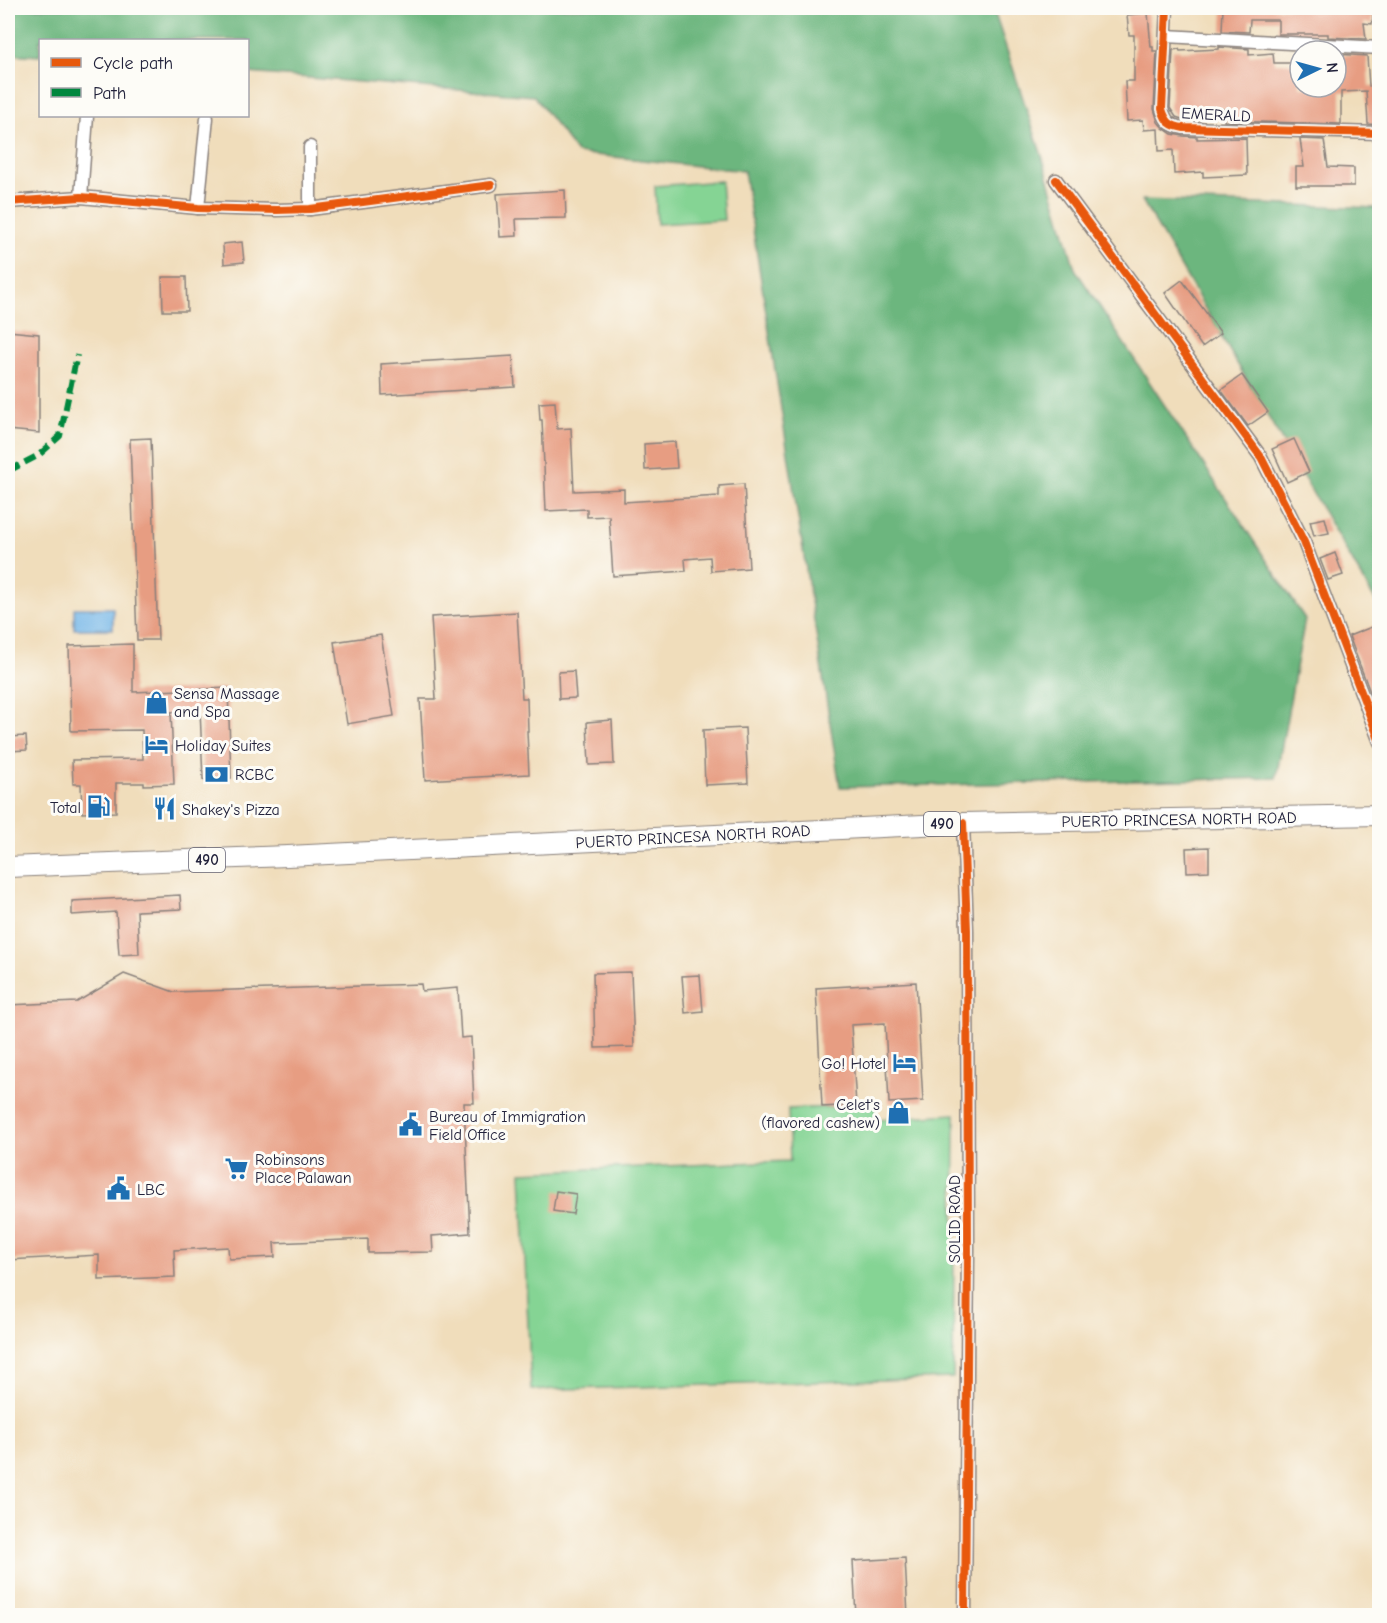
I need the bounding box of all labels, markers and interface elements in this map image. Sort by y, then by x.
legend [39,39,249,117]
north arrow [1288,39,1348,99]
text: Cycle path [93,53,173,74]
text: N [1323,62,1341,74]
text: Path [93,83,126,104]
street label: EMERALD [1181,104,1251,126]
place label: Sensa Massage and Spa [174,685,280,721]
shop icon: Sensa Massage and Spa [143,689,169,715]
hotel icon: Holiday Suites [144,732,170,758]
place label: Holiday Suites [175,737,271,755]
bank icon: RCBC [204,761,230,787]
place label: RCBC [235,766,274,784]
fuel station icon: Total [86,794,112,820]
restaurant icon: Shakey's Pizza [151,796,177,822]
place label: Total [50,799,81,817]
place label: Shakey's Pizza [182,801,280,819]
street label: PUERTO PRINCESA NORTH ROAD [1061,809,1297,831]
road number: 490 [924,812,960,836]
street label: PUERTO PRINCESA NORTH ROAD [575,822,811,852]
road number: 490 [189,848,225,872]
hotel icon: Go! Hotel [891,1050,917,1076]
place label: Go! Hotel [821,1055,886,1073]
place label: Celet's (flavored cashew) [761,1096,880,1132]
shop icon: Celet's (flavored cashew) [885,1100,911,1126]
place label: Bureau of Immigration Field Office [429,1108,586,1144]
public building icon: Bureau of Immigration Field Office [398,1112,424,1138]
place label: Robinsons Place Palawan [255,1151,351,1187]
supermarket icon: Robinsons Place Palawan [224,1155,250,1181]
street label: SOLID ROAD [946,1175,964,1263]
public building icon: LBC [106,1176,132,1202]
place label: LBC [137,1181,165,1199]

